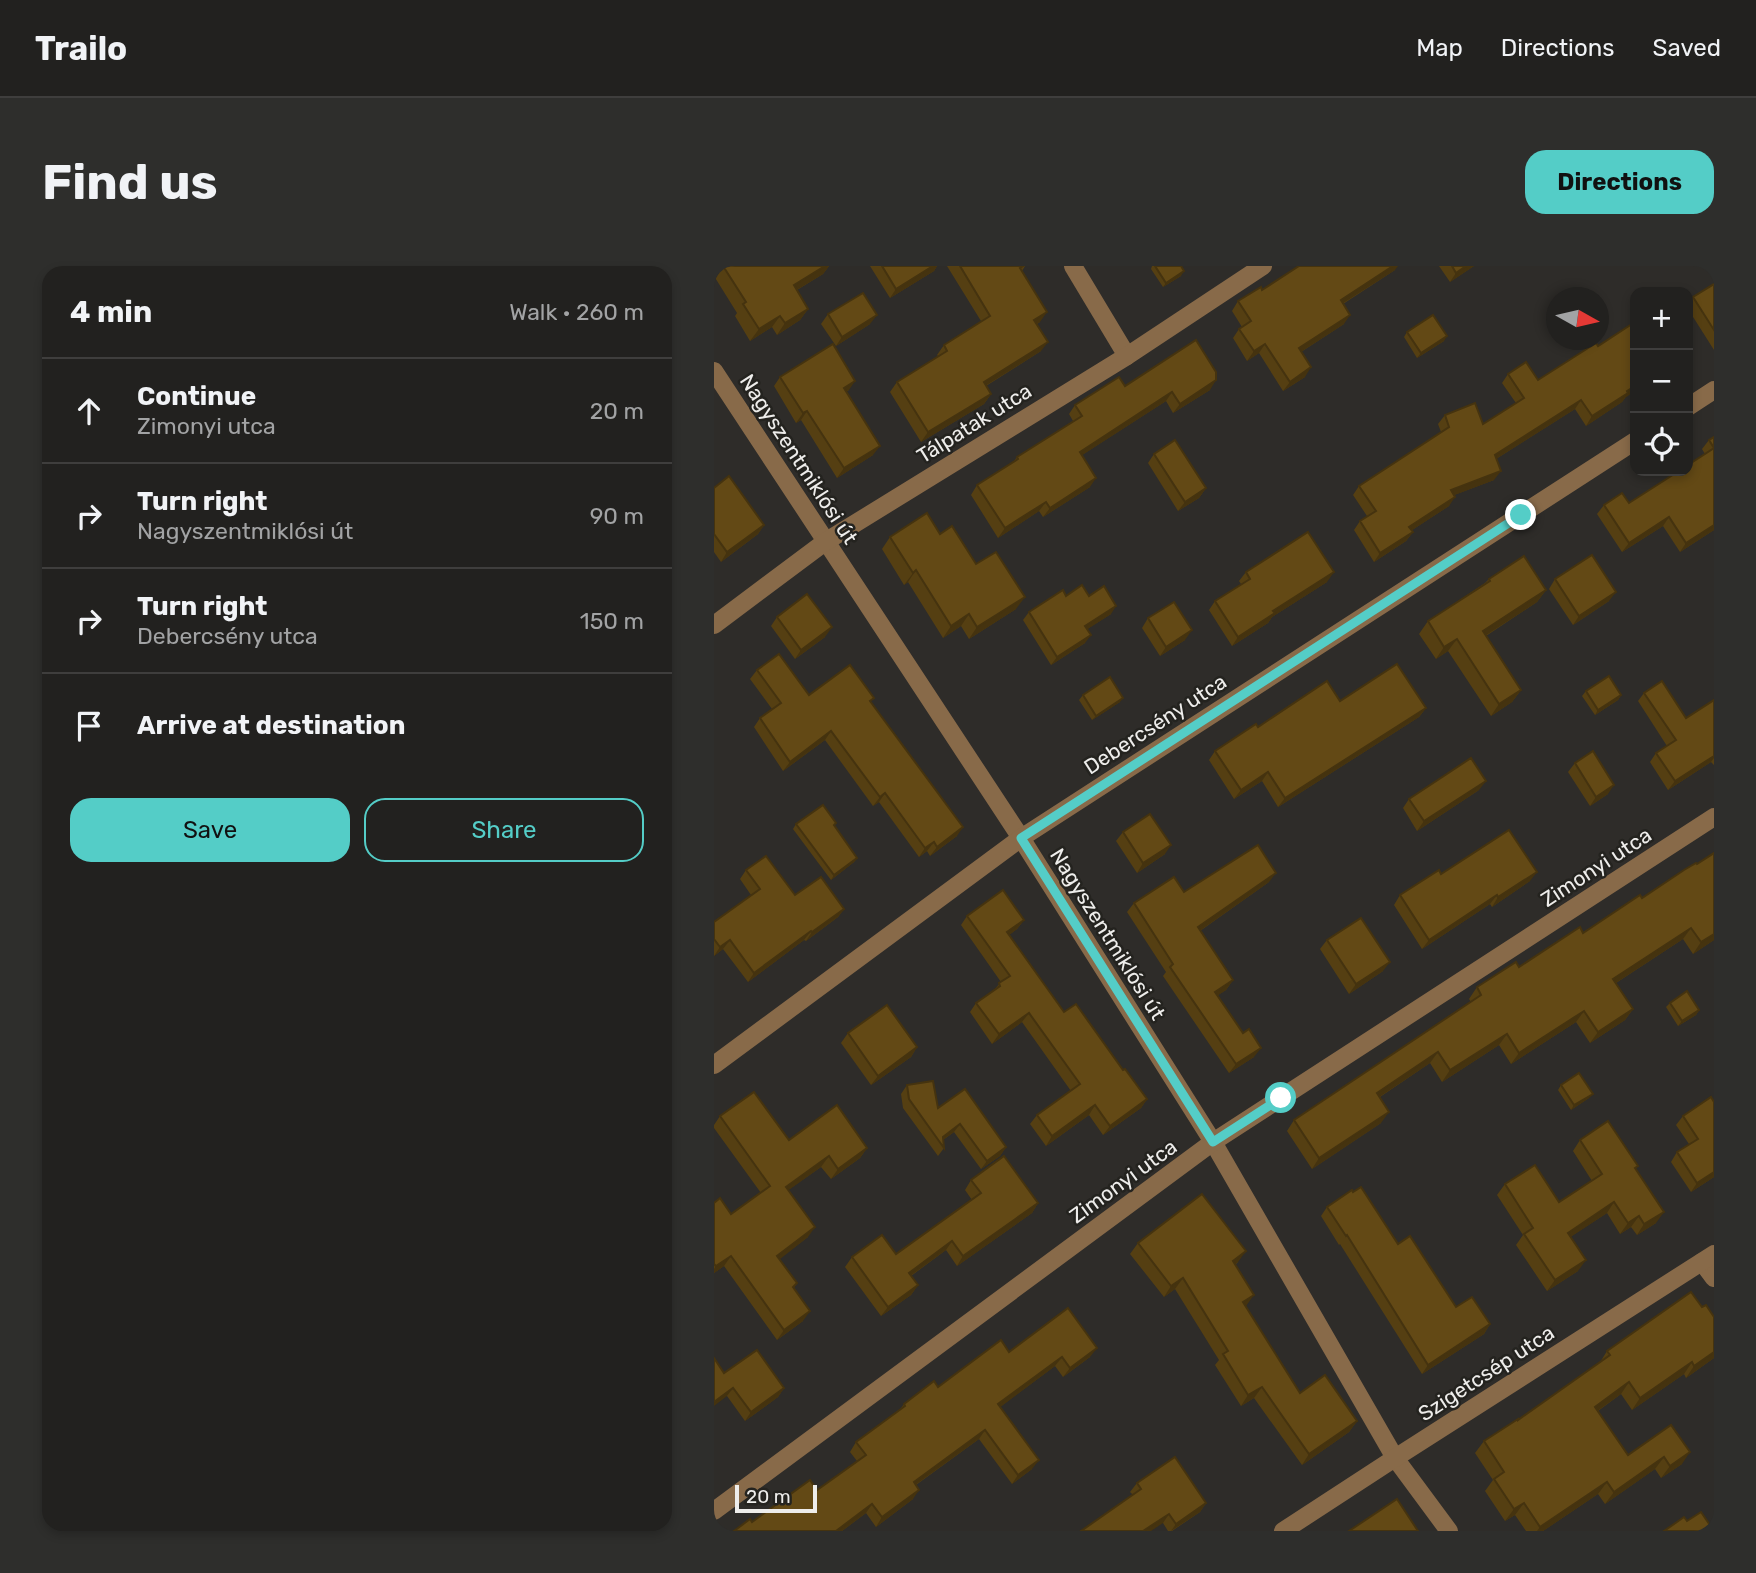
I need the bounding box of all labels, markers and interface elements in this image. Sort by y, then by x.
text: Trailo [35,29,127,68]
text: Map [1416,34,1463,62]
text: Directions [1501,34,1614,62]
text: Saved [1652,34,1721,62]
button: Directions [1525,150,1714,214]
text: Find us [42,153,218,211]
north arrow [1546,287,1609,350]
map controls [1630,287,1693,476]
button: + [1630,287,1693,350]
text: 4 min [70,294,152,330]
text: Walk · 260 m [509,298,644,326]
button: − [1630,350,1693,413]
street label: Nagyszentmiklósi út [735,369,863,549]
street label: Tálpatak utca [912,378,1036,468]
text: Continue [137,381,256,412]
icon: ahead [70,392,108,430]
text: 20 m [590,397,644,425]
text: Zimonyi utca [137,412,276,440]
button: locate [1630,413,1693,476]
text: Turn right [137,486,267,517]
icon: right [70,497,108,535]
route end [1505,499,1536,530]
text: 90 m [590,502,644,530]
text: Nagyszentmiklósi út [137,517,353,545]
text: Turn right [137,591,267,622]
icon: right [70,602,108,640]
text: 150 m [580,607,644,635]
text: Debercsény utca [137,622,318,650]
street label: Debercsény utca [1079,669,1231,779]
icon: arrive [70,707,108,745]
text: Arrive at destination [137,710,405,741]
button: Save [70,798,350,862]
button: Share [364,798,644,862]
street label: Zimonyi utca [1536,822,1656,912]
street label: Nagyszentmiklósi út [1045,844,1171,1024]
route start [1265,1082,1296,1113]
street label: Zimonyi utca [1064,1134,1182,1228]
street label: Szigetcsép utca [1413,1320,1559,1426]
scale bar [735,1482,817,1514]
text: 20 m [746,1485,791,1508]

